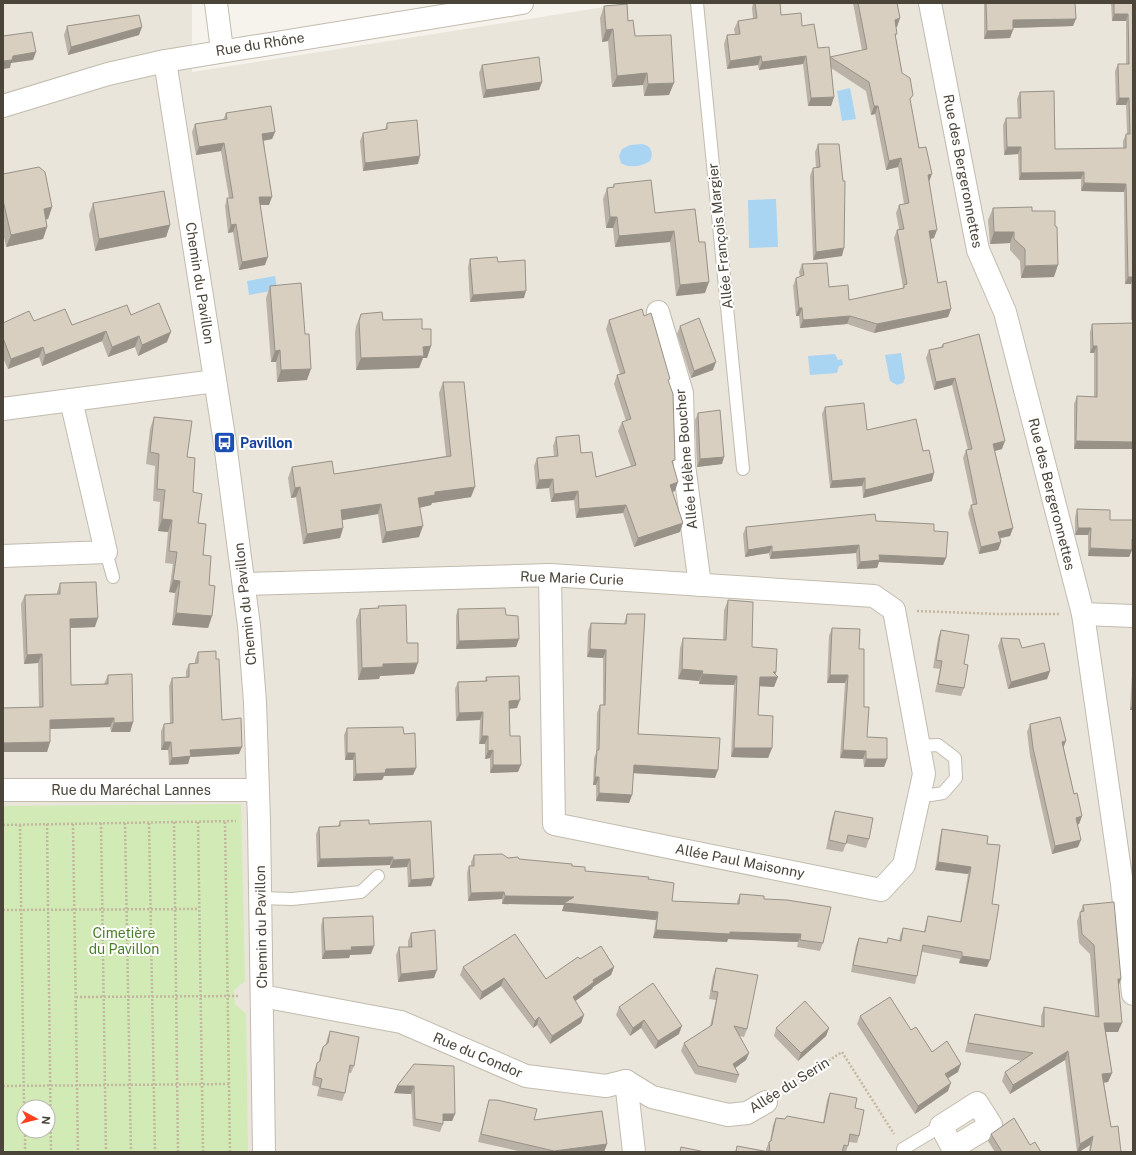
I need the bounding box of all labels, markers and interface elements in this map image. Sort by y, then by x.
street label: Rue du Rhône [214,29,306,59]
street label: Rue des Bergeronnettes [940,93,986,249]
street label: Allée François Margier [704,162,736,310]
street label: Chemin du Pavillon [182,221,218,345]
street label: Allée Hélène Boucher [672,388,700,530]
street label: Rue des Bergeronnettes [1025,416,1079,572]
bus stop icon: Pavillon [212,430,238,456]
place label: Pavillon [240,435,293,451]
street label: Chemin du Pavillon [231,542,259,666]
street label: Rue Marie Curie [520,568,624,588]
street label: Rue du Maréchal Lannes [51,782,211,798]
street label: Allée Paul Maisonny [674,841,807,881]
street label: Chemin du Pavillon [252,865,270,989]
park label: Cimetière du Pavillon [89,925,159,957]
street label: Rue du Condor [431,1029,525,1081]
street label: Allée du Serin [746,1054,832,1116]
north arrow [16,1099,56,1139]
text: N [39,1115,52,1125]

